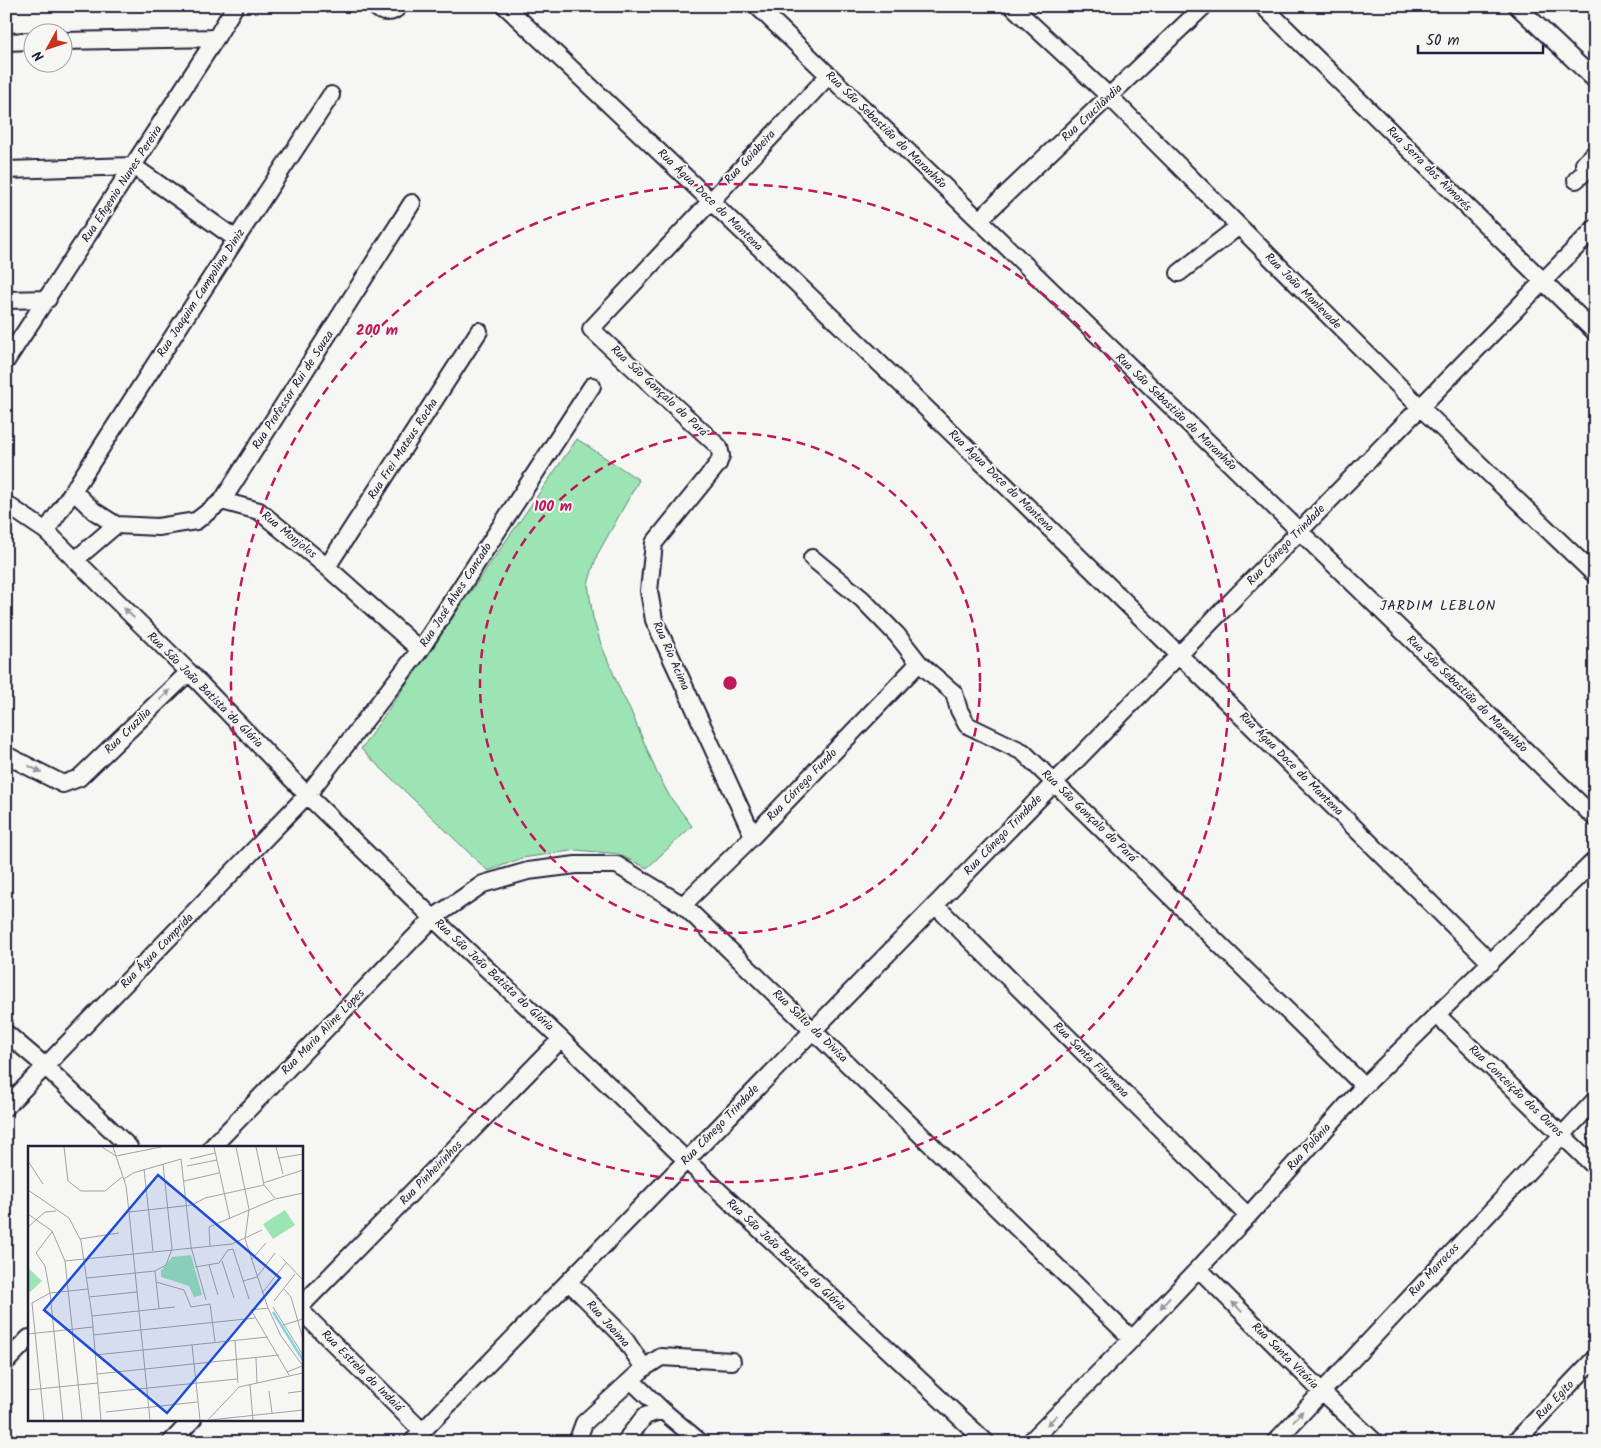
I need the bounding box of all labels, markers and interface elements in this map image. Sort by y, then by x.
north arrow [22,22,72,72]
scale bar [1418,22,1544,54]
text: 50 m [1426,29,1460,53]
text: N [27,45,50,66]
street label: Rua São Sebastião do Maranhão [821,67,951,193]
street label: Rua Crucilândia [1057,79,1127,146]
street label: Rua Efigenio Nunes Pereira [77,121,167,246]
street label: Rua Serra dos Aimorés [1382,122,1476,216]
street label: Rua Goiabeira [720,125,781,189]
street label: Rua Água Doce do Mantena [653,144,768,256]
street label: Rua Joaquim Campolina Diniz [152,225,250,361]
street label: Rua João Monlevade [1260,248,1346,334]
text: 200 m [356,319,398,343]
street label: Rua Professor Rui de Souza [247,326,339,453]
street label: Rua São Gonçalo do Pará [606,341,713,442]
street label: Rua São Sebastião do Maranhão [1111,349,1241,475]
street label: Rua Frei Mateus Rocha [363,394,443,503]
street label: Rua Água Doce do Mantena [944,425,1059,537]
text: 100 m [534,495,572,519]
street label: Rua Cônego Trindade [1242,500,1330,590]
street label: Rua Monjolos [257,507,321,563]
street label: Rua José Alves Cancado [415,539,497,651]
district label: JARDIM LEBLON [1380,595,1496,617]
one-way arrow [123,608,135,620]
street label: Rua Rio Acima [647,618,695,694]
street label: Rua São João Batista do Glória [142,627,268,753]
street label: Rua São Sebastião do Maranhão [1402,631,1532,757]
centre of rings [721,674,739,692]
one-way arrow [158,689,170,701]
street label: Rua Cruzilia [100,703,156,759]
street label: Rua Água Doce do Mantena [1234,707,1348,821]
street label: Rua Córrego Fundo [762,744,842,826]
one-way arrow [28,765,41,774]
street label: Rua São Gonçalo do Pará [1037,765,1142,868]
street label: Rua Cônego Trindade [959,790,1047,880]
street label: Rua Água Comprida [116,909,198,993]
street label: Rua São João Batista do Glória [430,914,558,1036]
street label: Rua Maria Aline Lopes [277,985,369,1079]
street label: Rua Salto da Divisa [768,985,852,1067]
street label: Rua Santa Filomena [1049,1018,1134,1103]
street label: Rua Conceição dos Ouros [1464,1040,1568,1142]
street label: Rua Cônego Trindade [676,1080,764,1170]
street label: Rua Polônia [1282,1119,1336,1175]
street label: Rua Pinheirinhos [395,1136,467,1210]
inset map [28,1146,302,1420]
street label: Rua São João Batista do Glória [722,1194,850,1316]
street label: Rua Marrocos [1404,1239,1464,1301]
street label: Rua Joaima [582,1296,635,1352]
one-way arrow [1159,1297,1171,1309]
one-way arrow [1231,1301,1243,1313]
street label: Rua Santa Vitória [1247,1318,1323,1394]
street label: Rua Estrela do Indaiá [317,1326,408,1417]
street label: Rua Egito [1531,1376,1579,1424]
one-way arrow [1292,1411,1304,1423]
one-way arrow [1046,1414,1058,1426]

